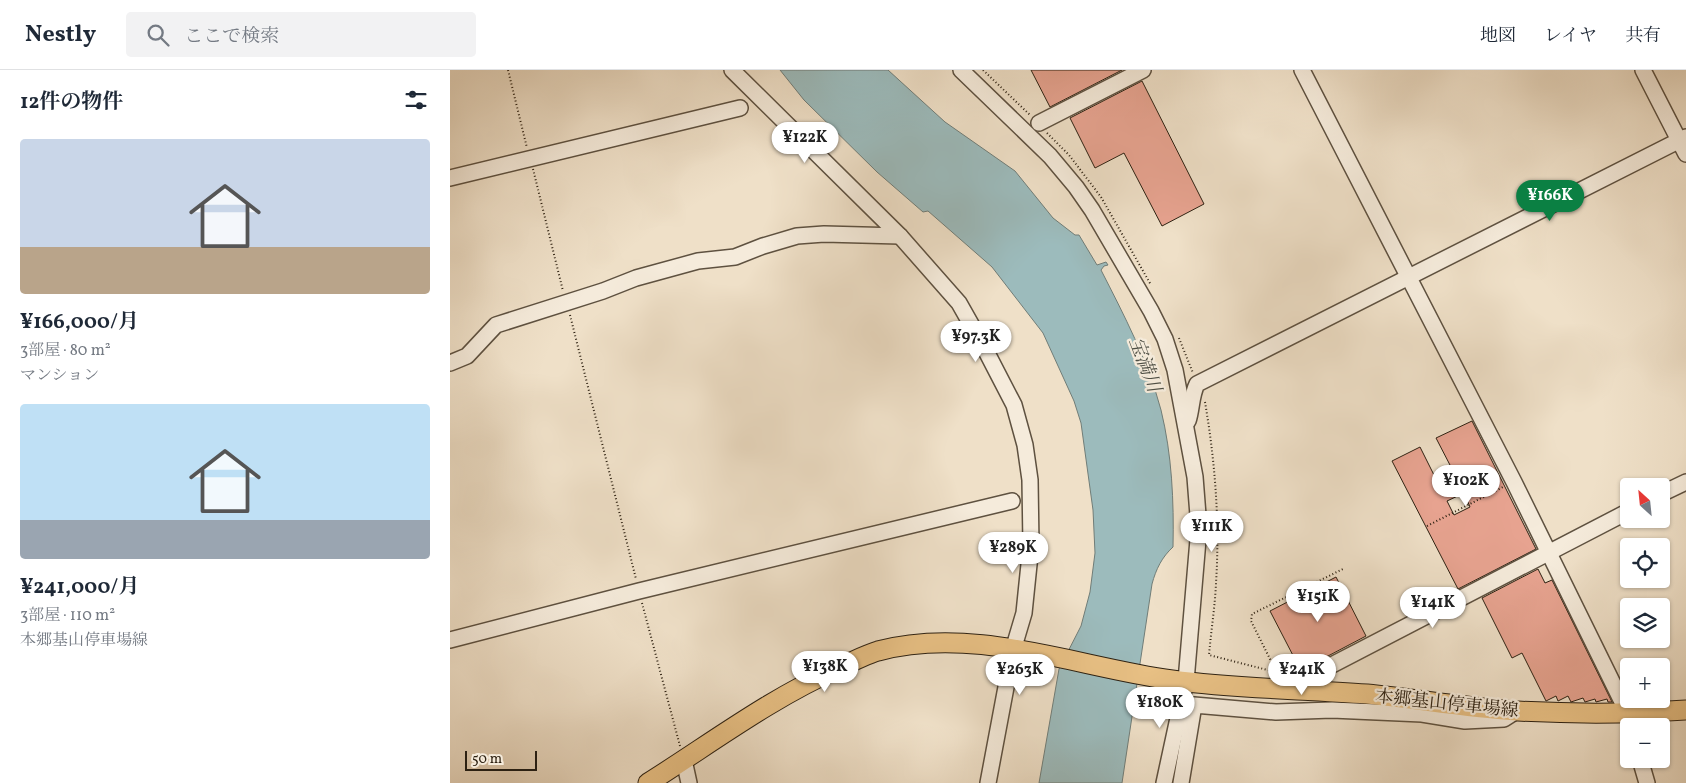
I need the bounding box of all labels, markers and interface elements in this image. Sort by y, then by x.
search box [126,12,476,57]
text: Nestly [25,18,96,52]
icon: search [144,21,172,49]
text: ここで検索 [184,24,279,50]
text: 地図 [1480,24,1516,49]
text: レイヤ [1544,24,1597,49]
text: 共有 [1625,24,1661,49]
icon: filters [402,86,430,114]
text: 12件の物件 [20,88,123,117]
pin: ¥122K [770,122,840,164]
text: ¥122K [783,127,827,149]
icon: home [180,171,270,261]
pin: ¥166K [1515,180,1585,222]
text: ¥166K [1527,185,1573,207]
text: ¥166,000/月 [20,308,139,337]
pin: ¥97.3K [935,320,1017,363]
text: ¥97.3K [952,326,1000,348]
water label: 宝満川 [1122,333,1167,398]
text: 3部屋 · 80 m² [20,340,111,362]
text: マンション [20,365,99,387]
icon: home [180,436,270,526]
pin: ¥102K [1431,464,1501,507]
text: ¥102K [1443,470,1489,492]
north arrow [1620,478,1670,528]
map controls [1620,478,1670,768]
pin: ¥111K [1177,510,1247,553]
text: ¥111K [1192,516,1233,538]
pin: ¥289K [978,532,1048,574]
text: ¥289K [989,537,1037,559]
button: locate [1620,538,1670,588]
text: ¥241,000/月 [20,573,139,602]
pin: ¥151K [1283,580,1353,623]
text: ¥151K [1297,586,1339,608]
pin: ¥141K [1398,586,1468,629]
text: ¥141K [1411,592,1455,614]
button: layers [1620,598,1670,648]
text: 3部屋 · 110 m² [20,605,115,627]
text: 本郷基山停車場線 [20,630,148,652]
pin: ¥138K [790,650,860,693]
pin: ¥263K [985,654,1055,696]
pin: ¥241K [1267,654,1337,696]
text: ¥138K [802,656,848,678]
button: + [1620,658,1670,708]
text: ¥263K [997,659,1043,681]
text: ¥241K [1279,659,1325,681]
street label: 本郷基山停車場線 [1374,685,1520,724]
pin: ¥180K [1125,686,1195,729]
text: ¥180K [1137,692,1183,714]
button: − [1620,718,1670,768]
scale bar [465,748,538,771]
text: 50 m [472,750,502,769]

